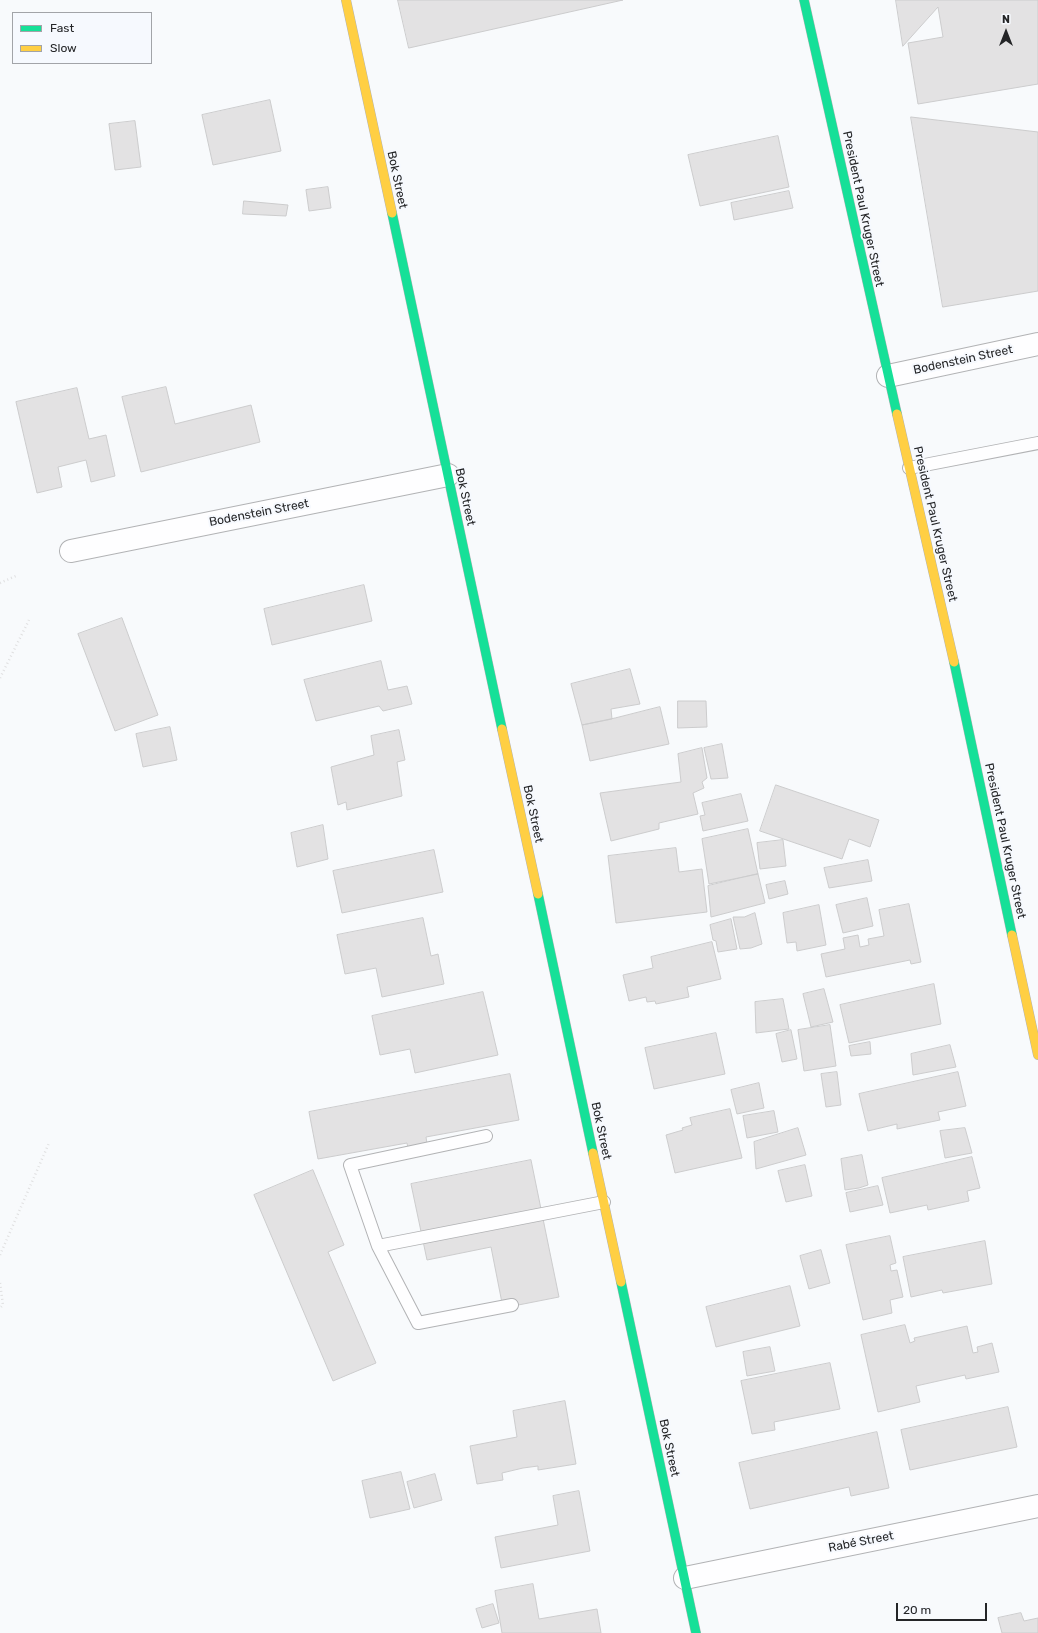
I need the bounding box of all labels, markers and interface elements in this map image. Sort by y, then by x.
legend [12,12,152,64]
north arrow [986,12,1026,52]
text: N [1002,13,1010,26]
text: Fast [50,21,74,35]
text: Slow [50,41,77,55]
street label: President Paul Kruger Street [839,130,887,288]
street label: Bok Street [384,150,410,210]
street label: Bodenstein Street [912,342,1014,378]
street label: President Paul Kruger Street [910,445,960,603]
street label: Bok Street [452,467,478,527]
street label: Bodenstein Street [208,496,310,530]
street label: President Paul Kruger Street [981,762,1029,920]
street label: Bok Street [520,784,546,844]
street label: Bok Street [588,1101,614,1161]
street label: Bok Street [656,1418,682,1478]
street label: Rabé Street [827,1529,895,1555]
scale bar [898,1595,989,1621]
text: 20 m [903,1603,931,1617]

